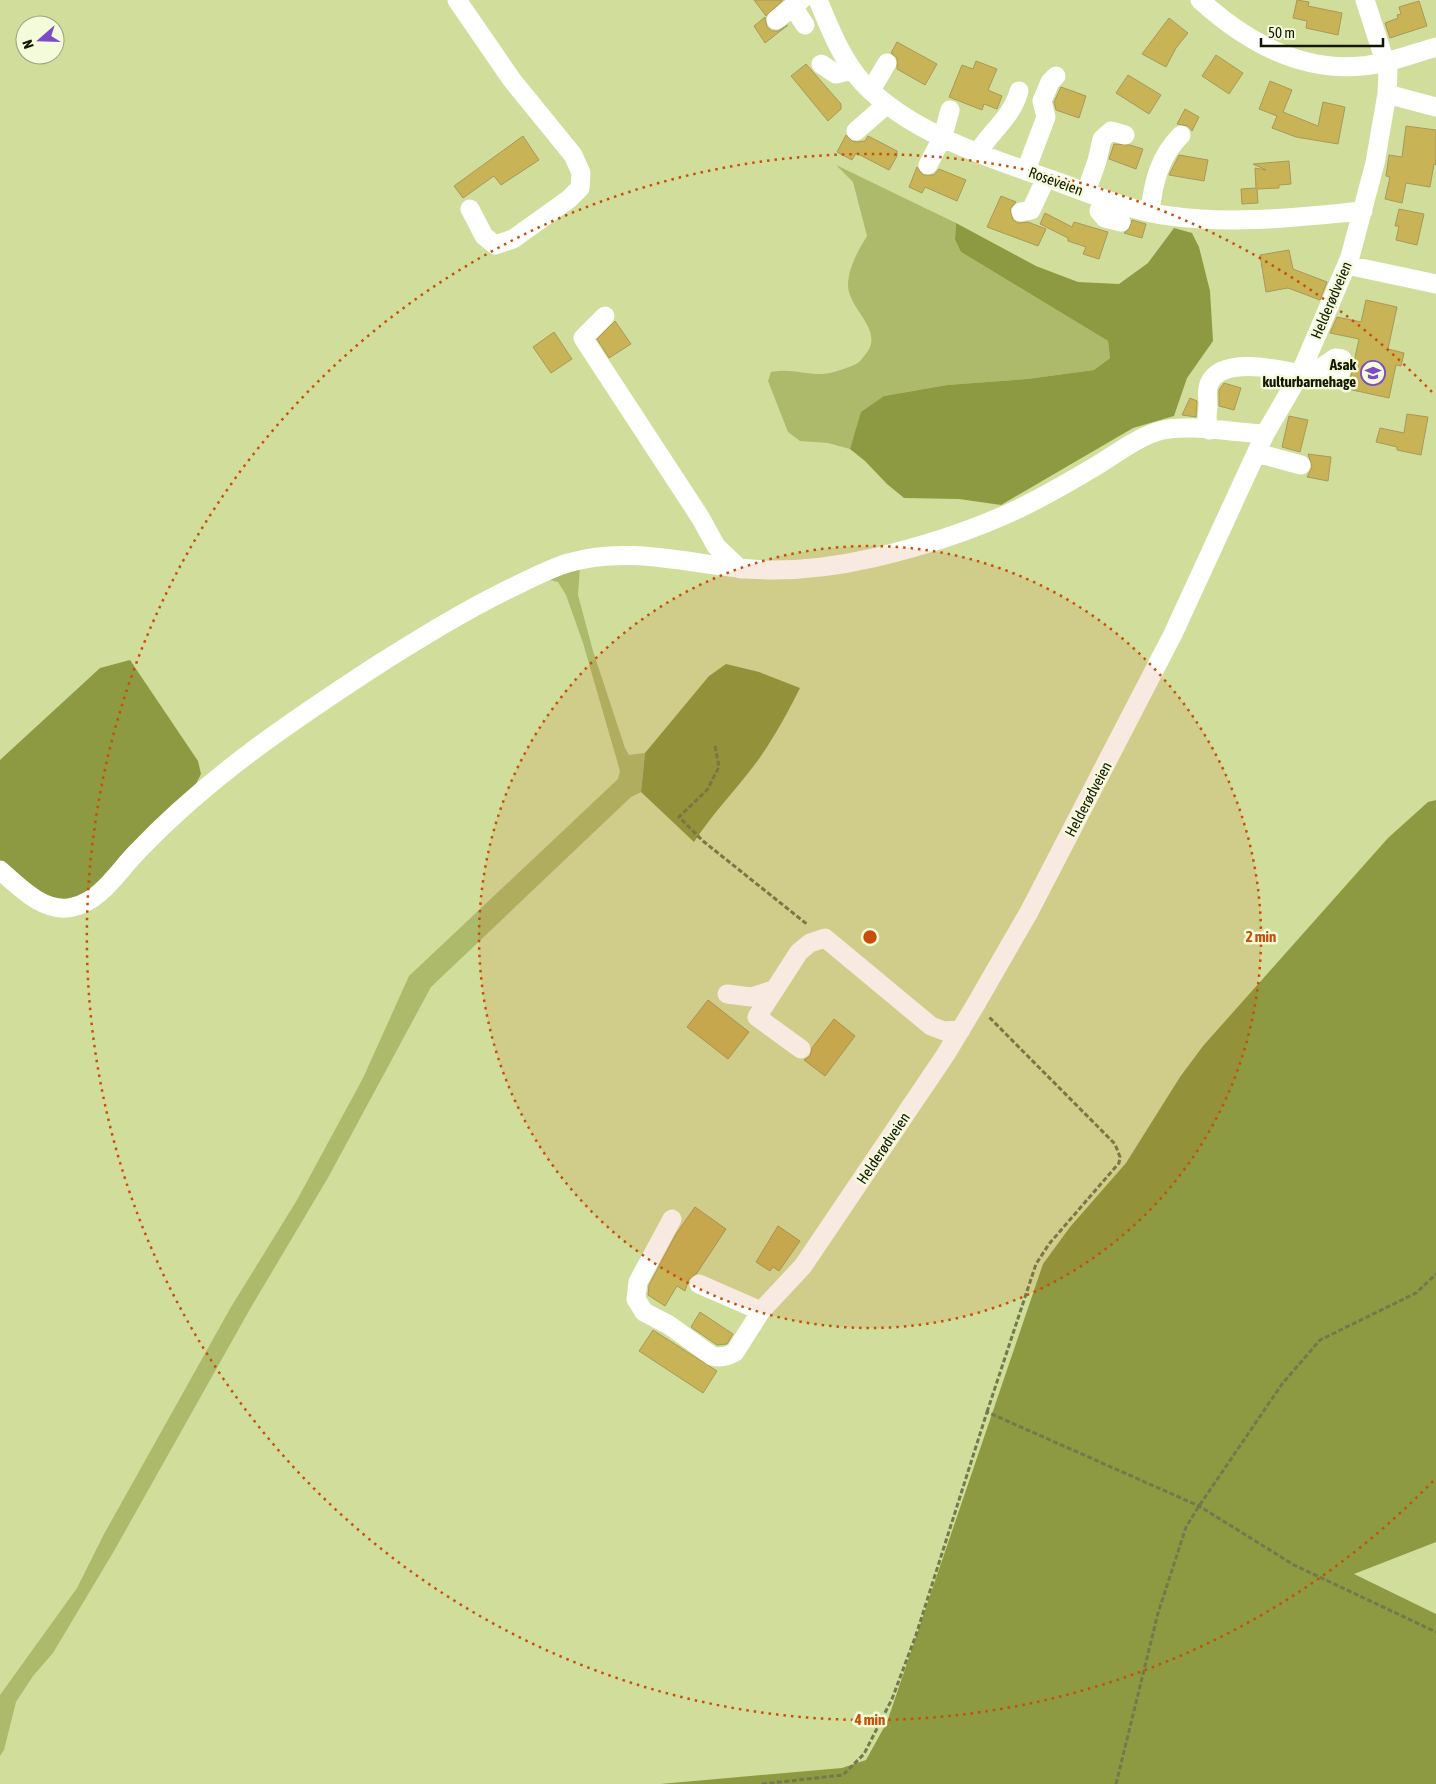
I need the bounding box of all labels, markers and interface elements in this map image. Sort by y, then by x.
north arrow [15,15,65,65]
scale bar [1261,15,1384,47]
text: 50 m [1268,24,1295,41]
text: N [19,38,37,51]
street label: Roseveien [1026,163,1086,199]
street label: Helderødveien [1307,259,1355,341]
place label: Asak kulturbarnehage [1262,356,1356,390]
school or university icon: Asak kulturbarnehage [1360,360,1386,386]
street label: Helderødveien [1061,759,1115,839]
centre of rings [861,928,879,946]
text: 2 min [1246,928,1276,945]
street label: Helderødveien [853,1109,913,1187]
text: 4 min [854,1711,885,1728]

